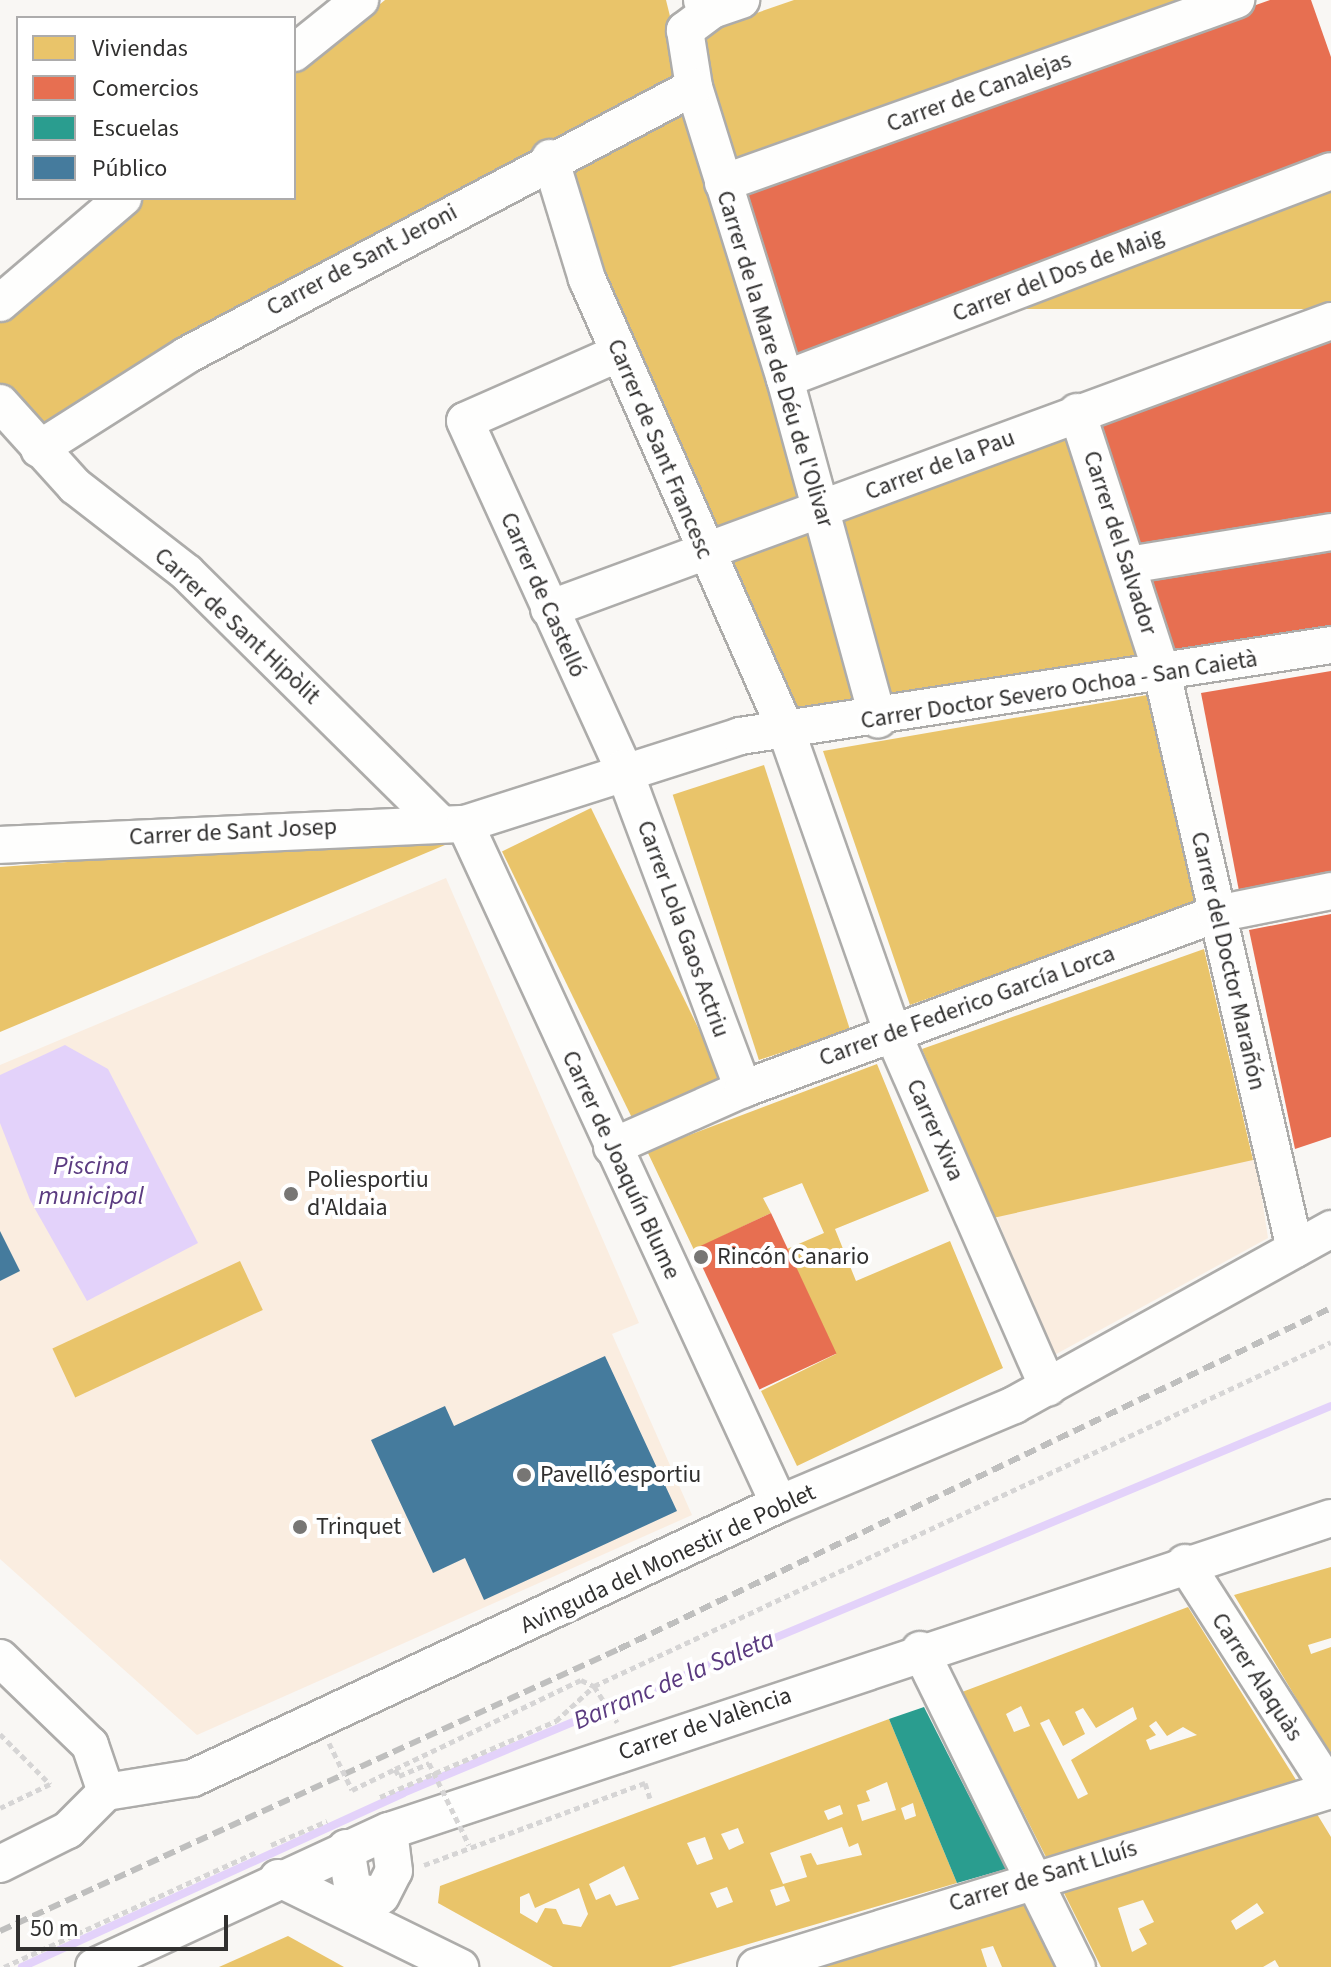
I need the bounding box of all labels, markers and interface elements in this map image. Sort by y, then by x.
legend [16,16,296,200]
text: Viviendas [92,31,188,66]
street label: Carrer de Canalejas [883,45,1075,139]
text: Comercios [92,71,198,106]
text: Escuelas [92,111,179,146]
text: Público [92,151,167,186]
street label: Carrer de la Mare de Déu de l'Olivar [710,187,840,531]
street label: Carrer de Sant Jeroni [262,198,462,322]
street label: Carrer del Dos de Maig [948,222,1168,328]
street label: Carrer de Sant Francesc [601,335,719,563]
street label: Carrer de la Pau [861,423,1019,507]
street label: Carrer del Salvador [1077,447,1163,639]
street label: Carrer de Castelló [494,508,592,682]
street label: Carrer de Sant Hipòlit [148,542,326,710]
street label: Carrer Doctor Severo Ochoa - San Caietà [859,644,1259,736]
street label: Carrer de Sant Josep [128,812,338,852]
street label: Carrer Lola Gaos Actriu [630,817,736,1041]
street label: Carrer del Doctor Marañón [1184,829,1272,1093]
street label: Carrer de Federico García Lorca [815,939,1119,1073]
street label: Carrer de Joaquín Blume [555,1046,687,1284]
street label: Carrer Xiva [900,1075,970,1185]
water label: Piscina municipal [38,1150,144,1212]
place label: Poliesportiu d'Aldaia [307,1166,429,1222]
marker: Poliesportiu d'Aldaia [282,1185,300,1203]
place label: Rincón Canario [717,1243,869,1271]
marker: Rincón Canario [692,1248,710,1266]
place label: Pavelló esportiu [540,1461,701,1489]
marker: Pavelló esportiu [515,1466,533,1484]
street label: Avinguda del Monestir de Poblet [516,1478,820,1640]
place label: Trinquet [316,1513,401,1541]
marker: Trinquet [291,1518,309,1536]
street label: Carrer Alaquàs [1205,1608,1309,1746]
water label: Barranc de la Saleta [569,1624,779,1736]
street label: Carrer de València [615,1681,795,1767]
street label: Carrer de Sant Lluís [946,1834,1140,1918]
scale bar [20,1899,232,1949]
text: 50 m [30,1911,79,1946]

